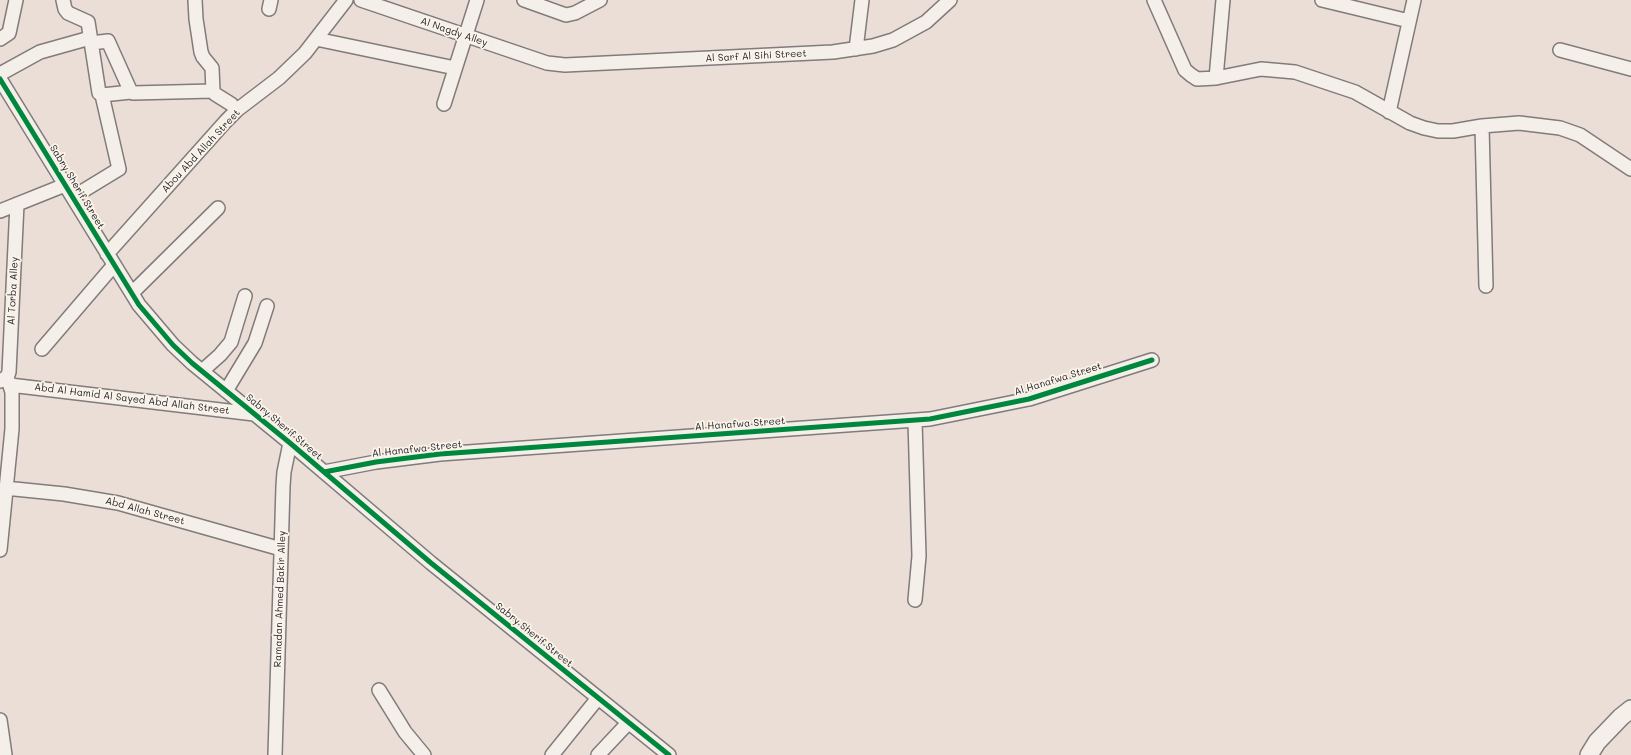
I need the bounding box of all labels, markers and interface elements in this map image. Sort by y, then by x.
street label: Al Nagdy Alley [419,15,489,49]
street label: Al Sarf Al Sihi Street [705,47,807,65]
street label: Abou Abd Allah Street [159,107,243,195]
street label: Sabry Sherif Street [47,143,107,231]
street label: Al Torba Alley [5,257,21,325]
street label: Al Hanafwa Street [1013,360,1103,398]
street label: Abd Al Hamid Al Sayed Abd Allah Street [34,381,230,417]
street label: Sabry Sherif Street [243,392,325,462]
street label: Al Hanafwa Street [694,415,786,433]
street label: Al Hanafwa Street [371,438,463,460]
street label: Abd Allah Street [104,495,186,527]
street label: Ramadan Ahmed Bakir Alley [272,530,288,668]
street label: Sabry Sherif Street [493,600,575,670]

